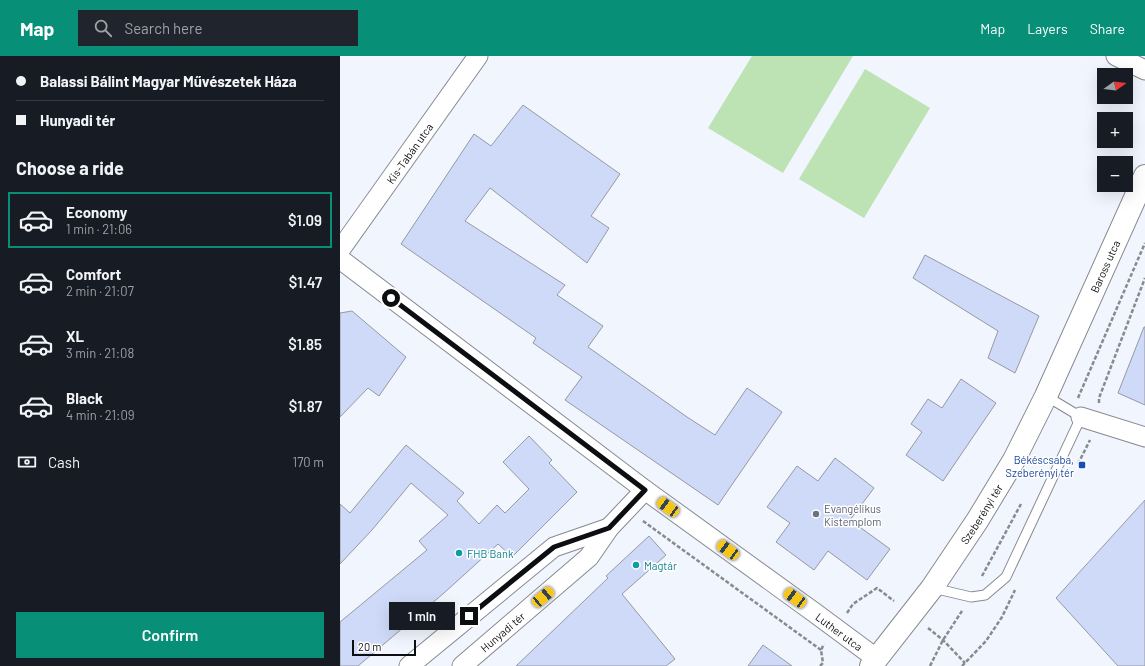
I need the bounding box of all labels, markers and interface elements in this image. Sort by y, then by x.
search box [78,10,358,46]
text: Map [20,17,54,40]
icon: search [92,17,114,39]
text: Search here [124,19,202,37]
text: Map [980,20,1005,37]
text: Layers [1027,20,1068,37]
text: Share [1090,20,1125,37]
north arrow [1097,68,1133,104]
map controls [1097,68,1133,192]
text: Balassi Bálint Magyar Művészetek Háza [40,72,297,90]
text: Hunyadi tér [40,111,115,129]
button: + [1097,112,1133,148]
street label: Kis-Tabán utca [383,120,435,186]
button: − [1097,156,1133,192]
text: Choose a ride [16,157,124,179]
icon: car [18,202,54,238]
text: Economy [66,203,127,221]
text: $1.09 [288,211,322,229]
text: 1 min · 21:06 [66,221,132,237]
street label: Baross utca [1087,238,1122,294]
icon: car [18,264,54,300]
text: Comfort [66,265,121,283]
text: $1.47 [289,273,322,291]
text: 2 min · 21:07 [66,283,134,299]
route start [382,289,400,307]
icon: car [18,326,54,362]
text: XL [66,327,84,345]
text: $1.85 [288,335,322,353]
text: 3 min · 21:08 [66,345,134,361]
icon: car [18,388,54,424]
text: Black [66,389,103,407]
text: $1.87 [289,397,322,415]
text: 4 min · 21:09 [66,407,135,423]
icon: cash [16,451,38,473]
text: Cash [48,453,80,471]
place label: Békéscsaba, Szeberényi tér [1006,453,1074,479]
text: 170 m [293,454,324,470]
marker: Békéscsaba, Szeberényi tér [1077,460,1087,470]
street label: Szeberényi tér [957,481,1005,546]
car [655,495,681,519]
place label: Evangélikus Kistemplom [824,502,881,528]
marker: Evangélikus Kistemplom [811,509,821,519]
car [715,538,741,562]
place label: FHB Bank [467,547,514,560]
marker: FHB Bank [454,548,464,558]
place label: Magtár [644,559,677,572]
marker: Magtár [631,560,641,570]
car [530,585,556,609]
car [782,586,808,610]
callout: 1 min [389,602,455,630]
route end [460,607,478,625]
text: 1 min [408,608,436,624]
street label: Hunyadi tér [477,609,527,654]
street label: Luther utca [813,610,866,653]
button: Confirm [16,612,324,658]
scale bar [352,638,416,657]
text: 20 m [358,640,381,653]

